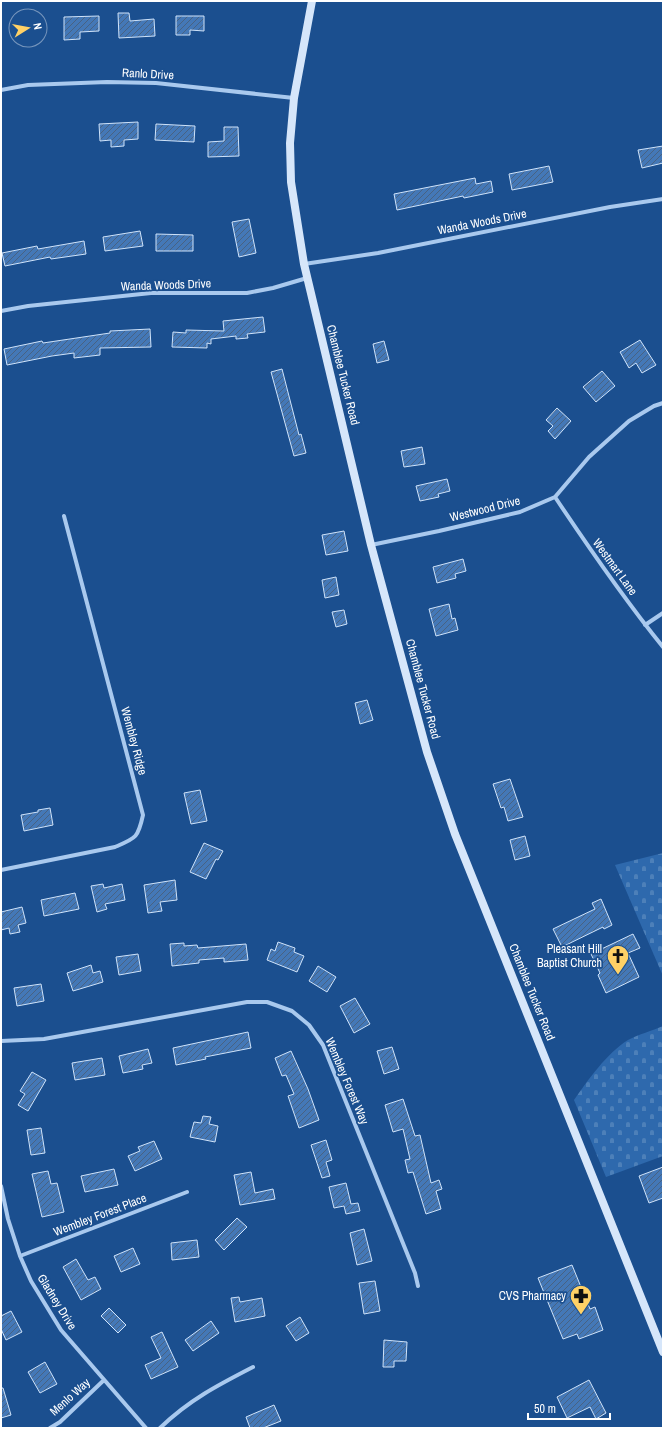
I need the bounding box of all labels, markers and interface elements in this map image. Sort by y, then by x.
north arrow [8,8,48,48]
text: N [30,22,45,31]
street label: Ranlo Drive [122,65,174,83]
street label: Wanda Woods Drive [436,206,528,238]
street label: Wanda Woods Drive [121,275,211,295]
street label: Chamblee Tucker Road [323,323,363,427]
street label: Westwood Drive [448,493,522,525]
street label: Westmart Lane [589,535,641,599]
street label: Chamblee Tucker Road [402,637,444,741]
street label: Wembley Ridge [117,705,151,777]
street label: Chamblee Tucker Road [505,941,559,1043]
place label: Pleasant Hill Baptist Church [537,941,602,971]
church icon: Pleasant Hill Baptist Church [605,943,631,976]
street label: Wembley Forest Way [321,1035,373,1127]
street label: Wembley Forest Place [51,1190,149,1240]
street label: Gladney Drive [34,1271,80,1333]
pharmacy icon: CVS Pharmacy [568,1283,594,1316]
place label: CVS Pharmacy [499,1288,566,1304]
street label: Menlo Way [46,1375,94,1419]
scale bar [528,1395,610,1421]
text: 50 m [534,1401,556,1417]

